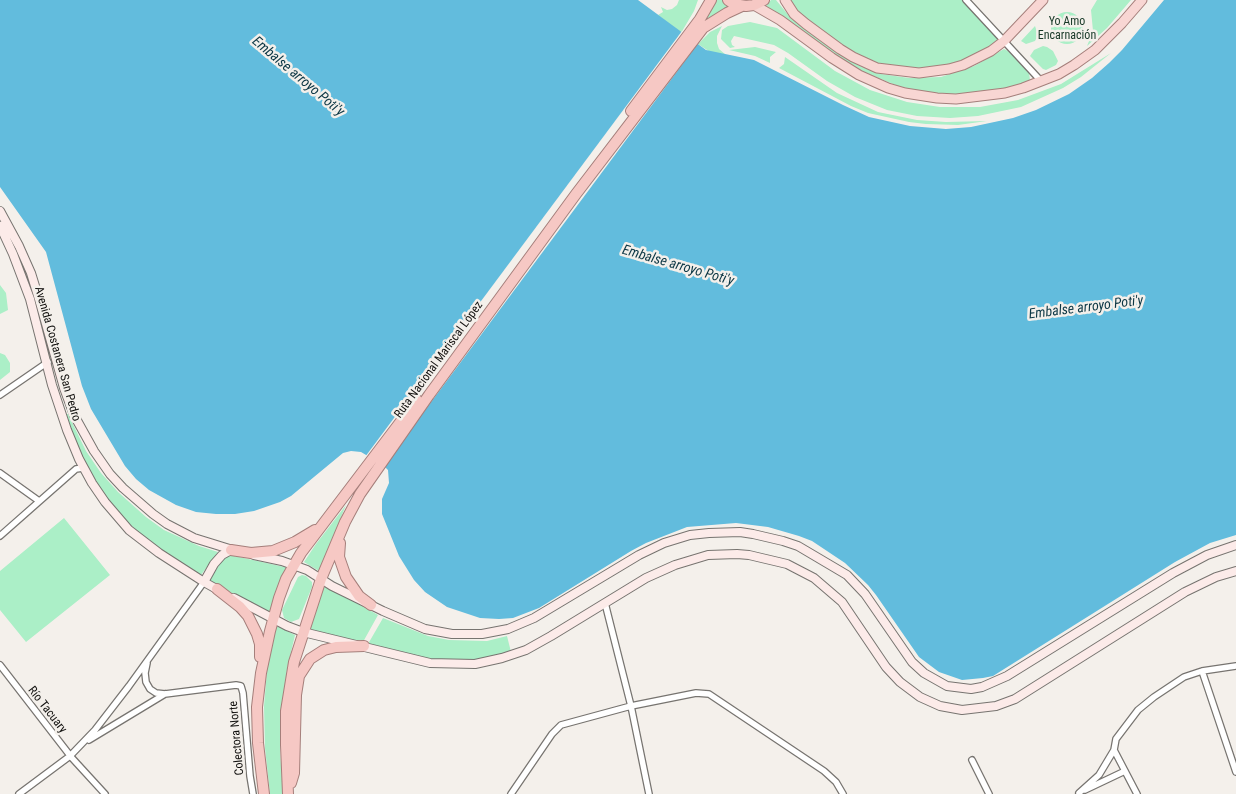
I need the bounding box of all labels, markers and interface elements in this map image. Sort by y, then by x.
park label: Yo Amo Encarnación [1038,15,1096,43]
water label: Embalse arroyo Poti'y [248,33,348,121]
water label: Embalse arroyo Poti'y [620,242,736,290]
street label: Avenida Costanera San Pedro [31,285,83,423]
water label: Embalse arroyo Poti'y [1028,293,1144,323]
street label: Ruta Nacional Mariscal López [392,299,486,421]
street label: Río Tacuary [24,684,70,736]
street label: Colectora Norte [227,700,247,776]

